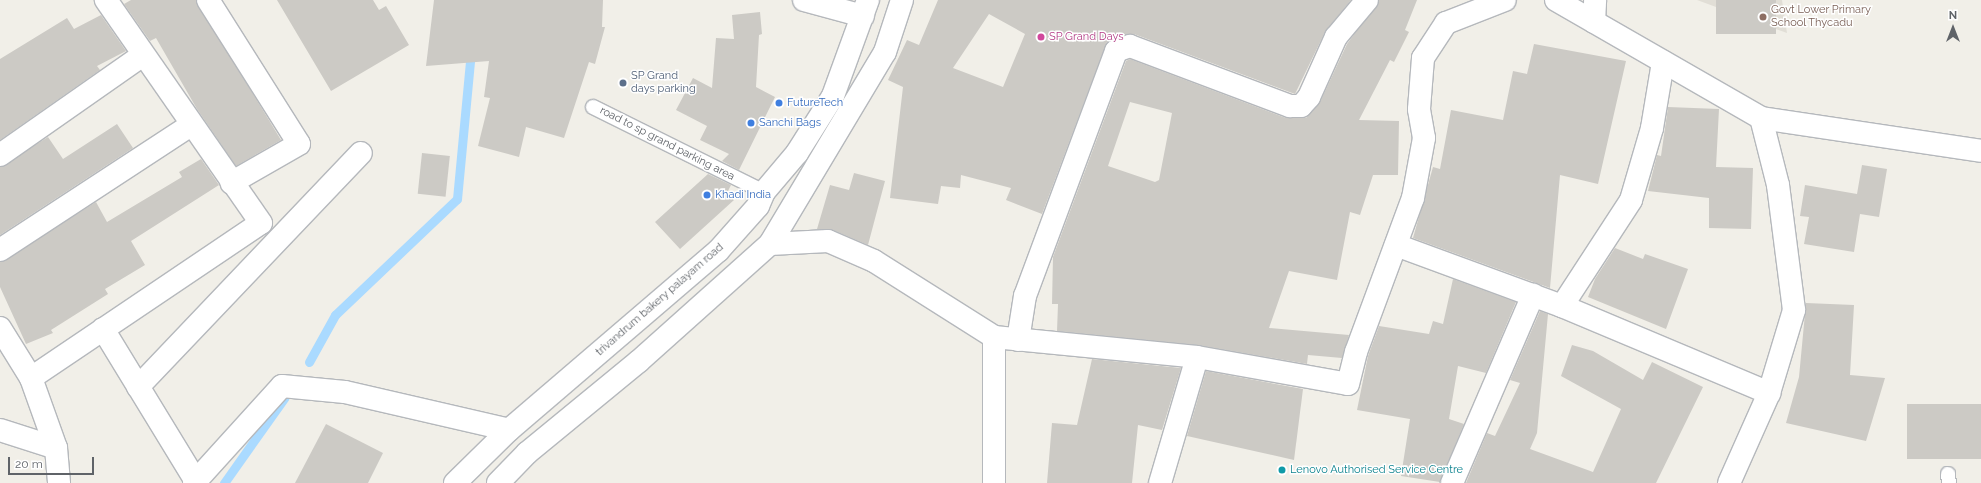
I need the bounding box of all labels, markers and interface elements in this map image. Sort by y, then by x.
place label: Govt Lower Primary School Thycadu [1771,4,1871,30]
north arrow [1933,8,1973,48]
text: N [1949,9,1957,22]
marker: Govt Lower Primary School Thycadu [1758,12,1768,22]
place label: SP Grand Days [1049,30,1124,44]
marker: SP Grand Days [1036,32,1046,42]
place label: SP Grand days parking [631,70,696,96]
marker: SP Grand days parking [618,78,628,88]
place label: FutureTech [787,96,843,110]
marker: FutureTech [774,98,784,108]
street label: road to sp grand parking area [597,104,737,184]
place label: Sanchi Bags [759,116,821,130]
marker: Sanchi Bags [746,118,756,128]
place label: Khadi India [715,188,771,202]
marker: Khadi India [702,190,712,200]
street label: trivandrum bakery palayam road [593,241,727,359]
scale bar [10,449,96,475]
text: 20 m [15,457,43,471]
place label: Lenovo Authorised Service Centre [1290,463,1463,477]
marker: Lenovo Authorised Service Centre [1277,465,1287,475]

